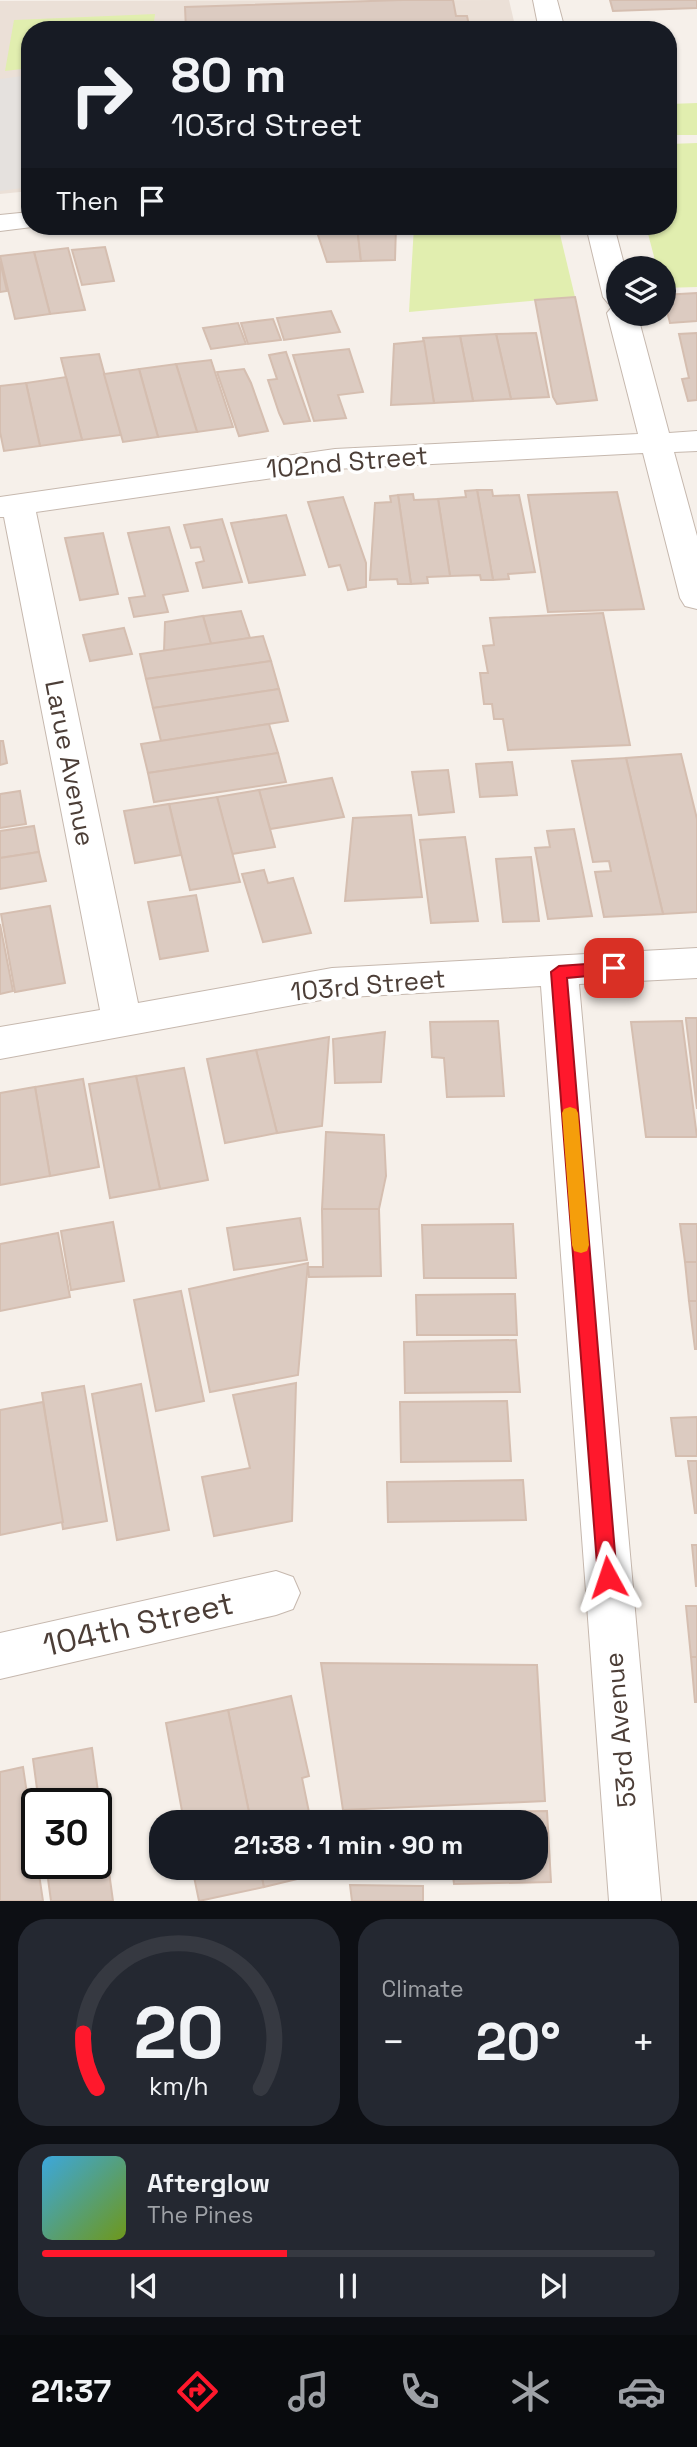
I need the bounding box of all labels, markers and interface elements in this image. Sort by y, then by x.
text: 80 m [171,44,286,106]
icon: right [56,49,147,140]
text: 103rd Street [171,105,362,145]
icon: arrive [133,182,171,220]
text: Then [56,184,119,218]
map controls [606,256,676,326]
button: layers [606,256,676,326]
street label: 102nd Street [265,438,429,486]
street label: Larue Avenue [37,677,103,849]
pin [584,938,644,998]
icon: arrive [595,949,633,987]
street label: 103rd Street [289,961,447,1009]
position arrow [571,1540,645,1614]
street label: 104th Street [39,1583,237,1665]
street label: 53rd Avenue [596,1651,644,1809]
speed limit sign: 30 [21,1788,112,1879]
text: 21:38 · 1 min · 90 m [234,1828,463,1862]
text: Climate [382,1974,464,2004]
text: 20 [134,1987,224,2080]
text: 20° [476,2009,561,2075]
text: − [382,2018,405,2066]
text: + [631,2018,655,2066]
text: km/h [149,2070,209,2102]
text: Afterglow [147,2166,270,2200]
text: The Pines [147,2200,253,2230]
icon: previous [125,2267,163,2305]
icon: pause [329,2267,367,2305]
icon: next [534,2267,572,2305]
icon: directions [173,2367,222,2416]
icon: music [284,2367,333,2416]
icon: phone [395,2367,444,2416]
icon: climate [506,2367,555,2416]
icon: car [617,2367,666,2416]
text: 21:37 [31,2371,111,2411]

